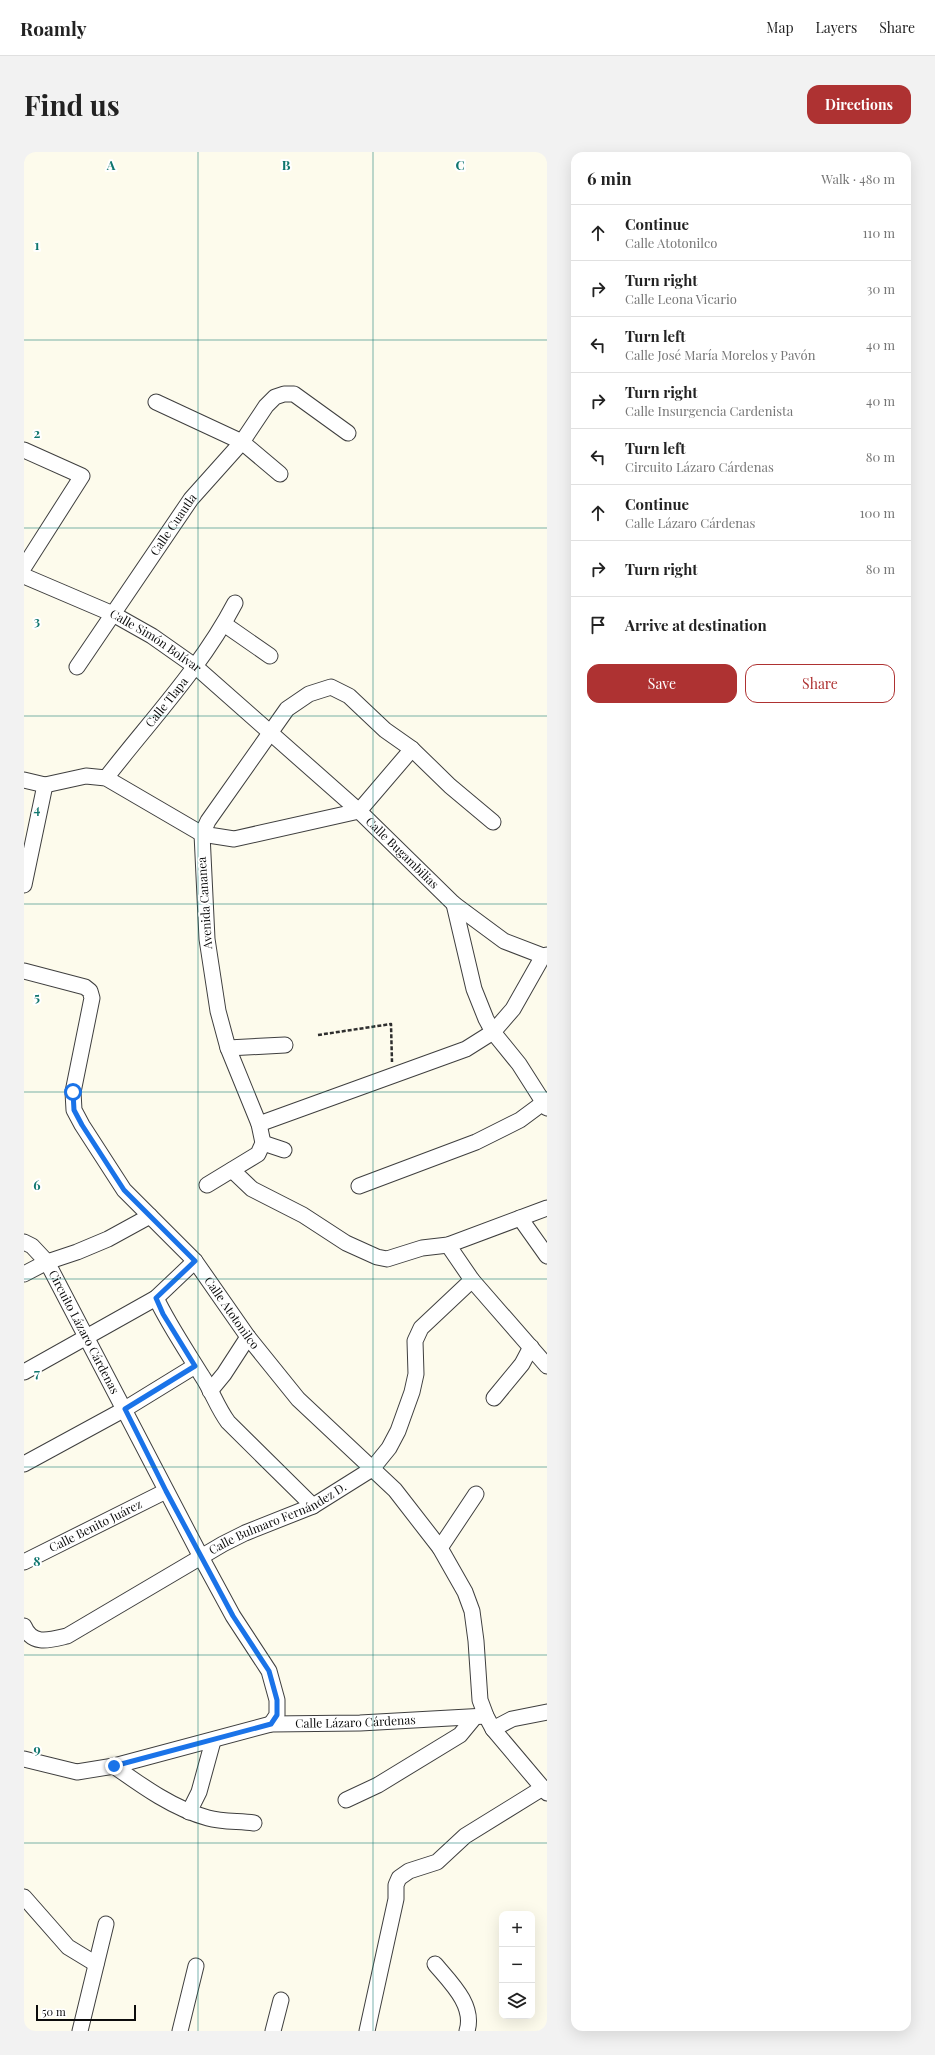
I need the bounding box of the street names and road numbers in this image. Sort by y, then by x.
street label: Calle Cuautla [146,489,200,558]
street label: Calle Simón Bolívar [107,605,206,676]
street label: Calle Tlapa [141,674,191,730]
street label: Calle Bugambilias [363,813,443,892]
street label: Avenida Cananea [193,856,215,951]
street label: Circuito Lázaro Cárdenas [46,1267,123,1396]
street label: Calle Atotonilco [201,1273,264,1352]
street label: Calle Bulmaro Fernández D. [205,1478,349,1558]
street label: Calle Benito Juárez [46,1495,144,1555]
street label: Calle Lázaro Cárdenas [295,1711,416,1731]

